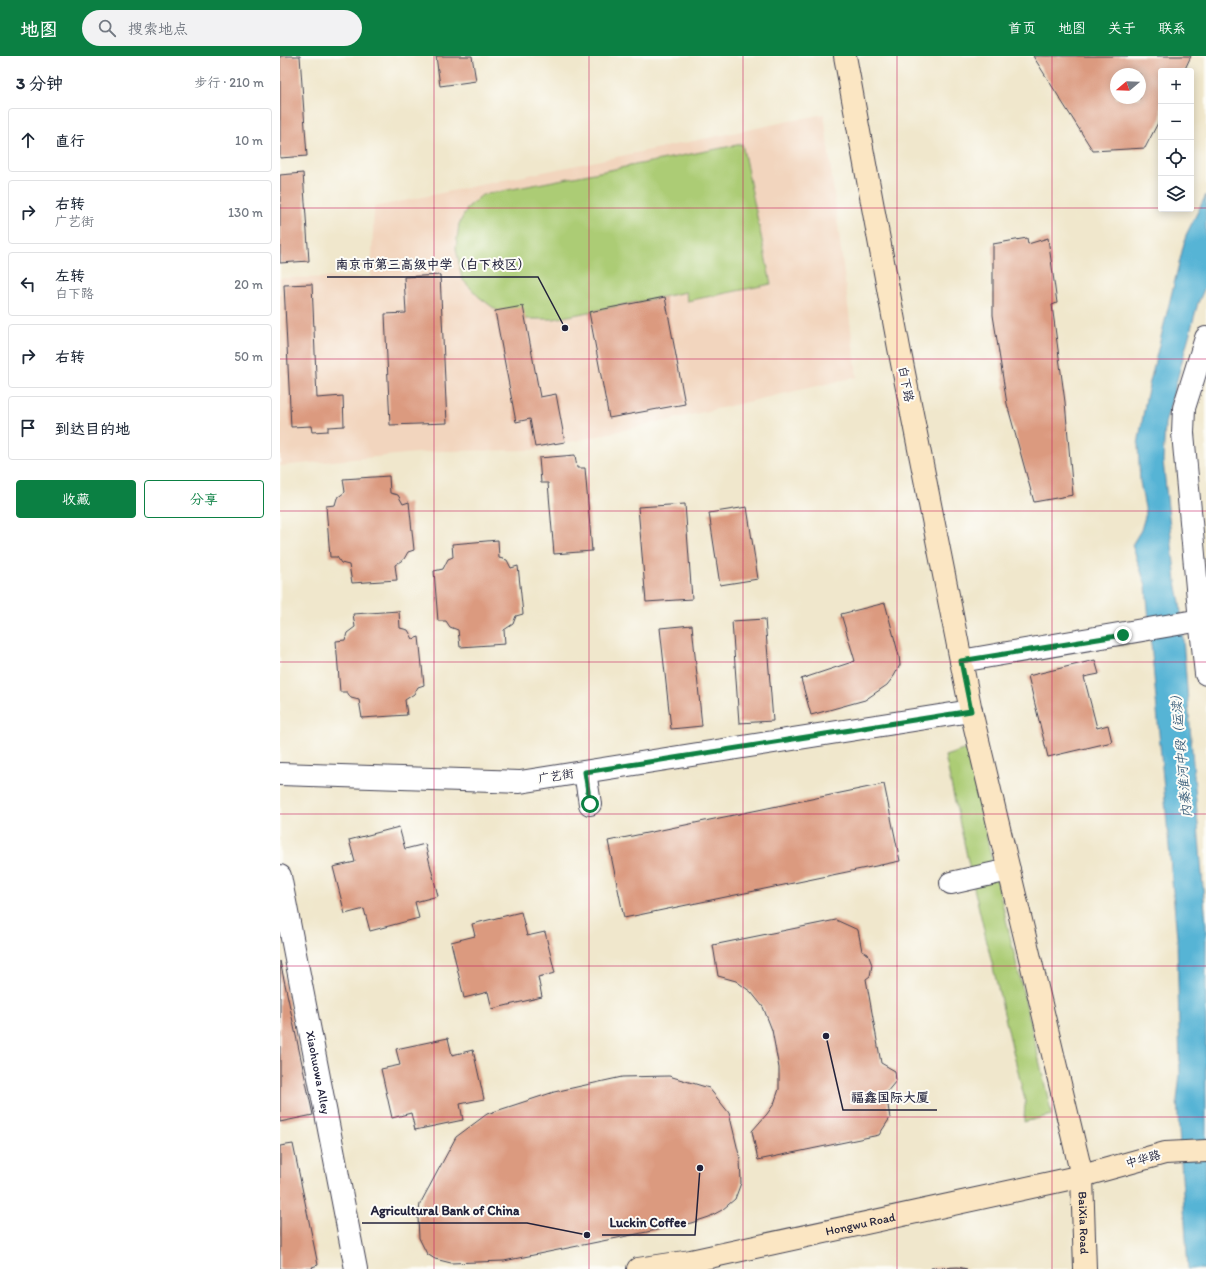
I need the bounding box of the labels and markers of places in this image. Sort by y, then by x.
callout: 南京市第三高级中学（白下校区） [327,252,538,277]
callout: 福鑫国际大厦 [843,1085,937,1110]
callout: Agricultural Bank of China [362,1198,527,1223]
callout: Luckin Coffee [602,1210,695,1235]

